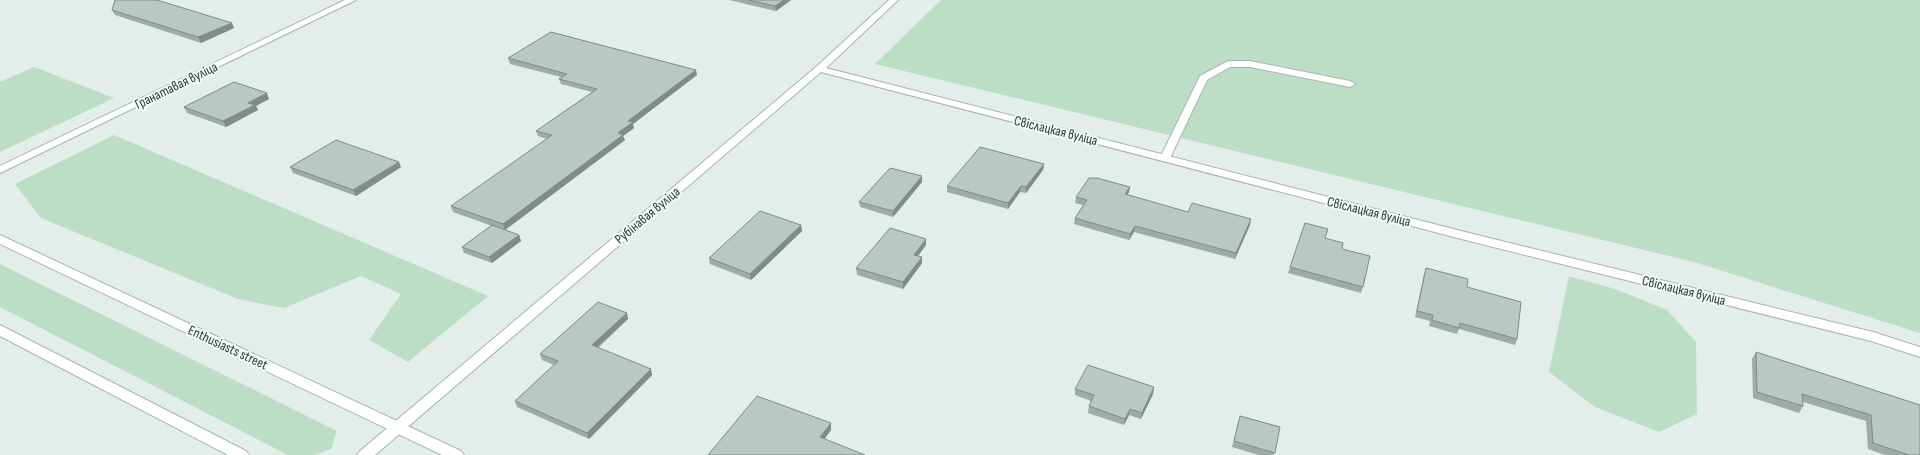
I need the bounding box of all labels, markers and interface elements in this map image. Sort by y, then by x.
street label: Гранатавая вуліца [132,58,220,113]
street label: Свіслацкая вуліца [1012,112,1099,149]
street label: Рубінавая вуліца [611,183,683,248]
street label: Свіслацкая вуліца [1325,193,1412,230]
street label: Свіслацкая вуліца [1640,272,1727,309]
street label: Enthusiasts street [185,322,270,373]

